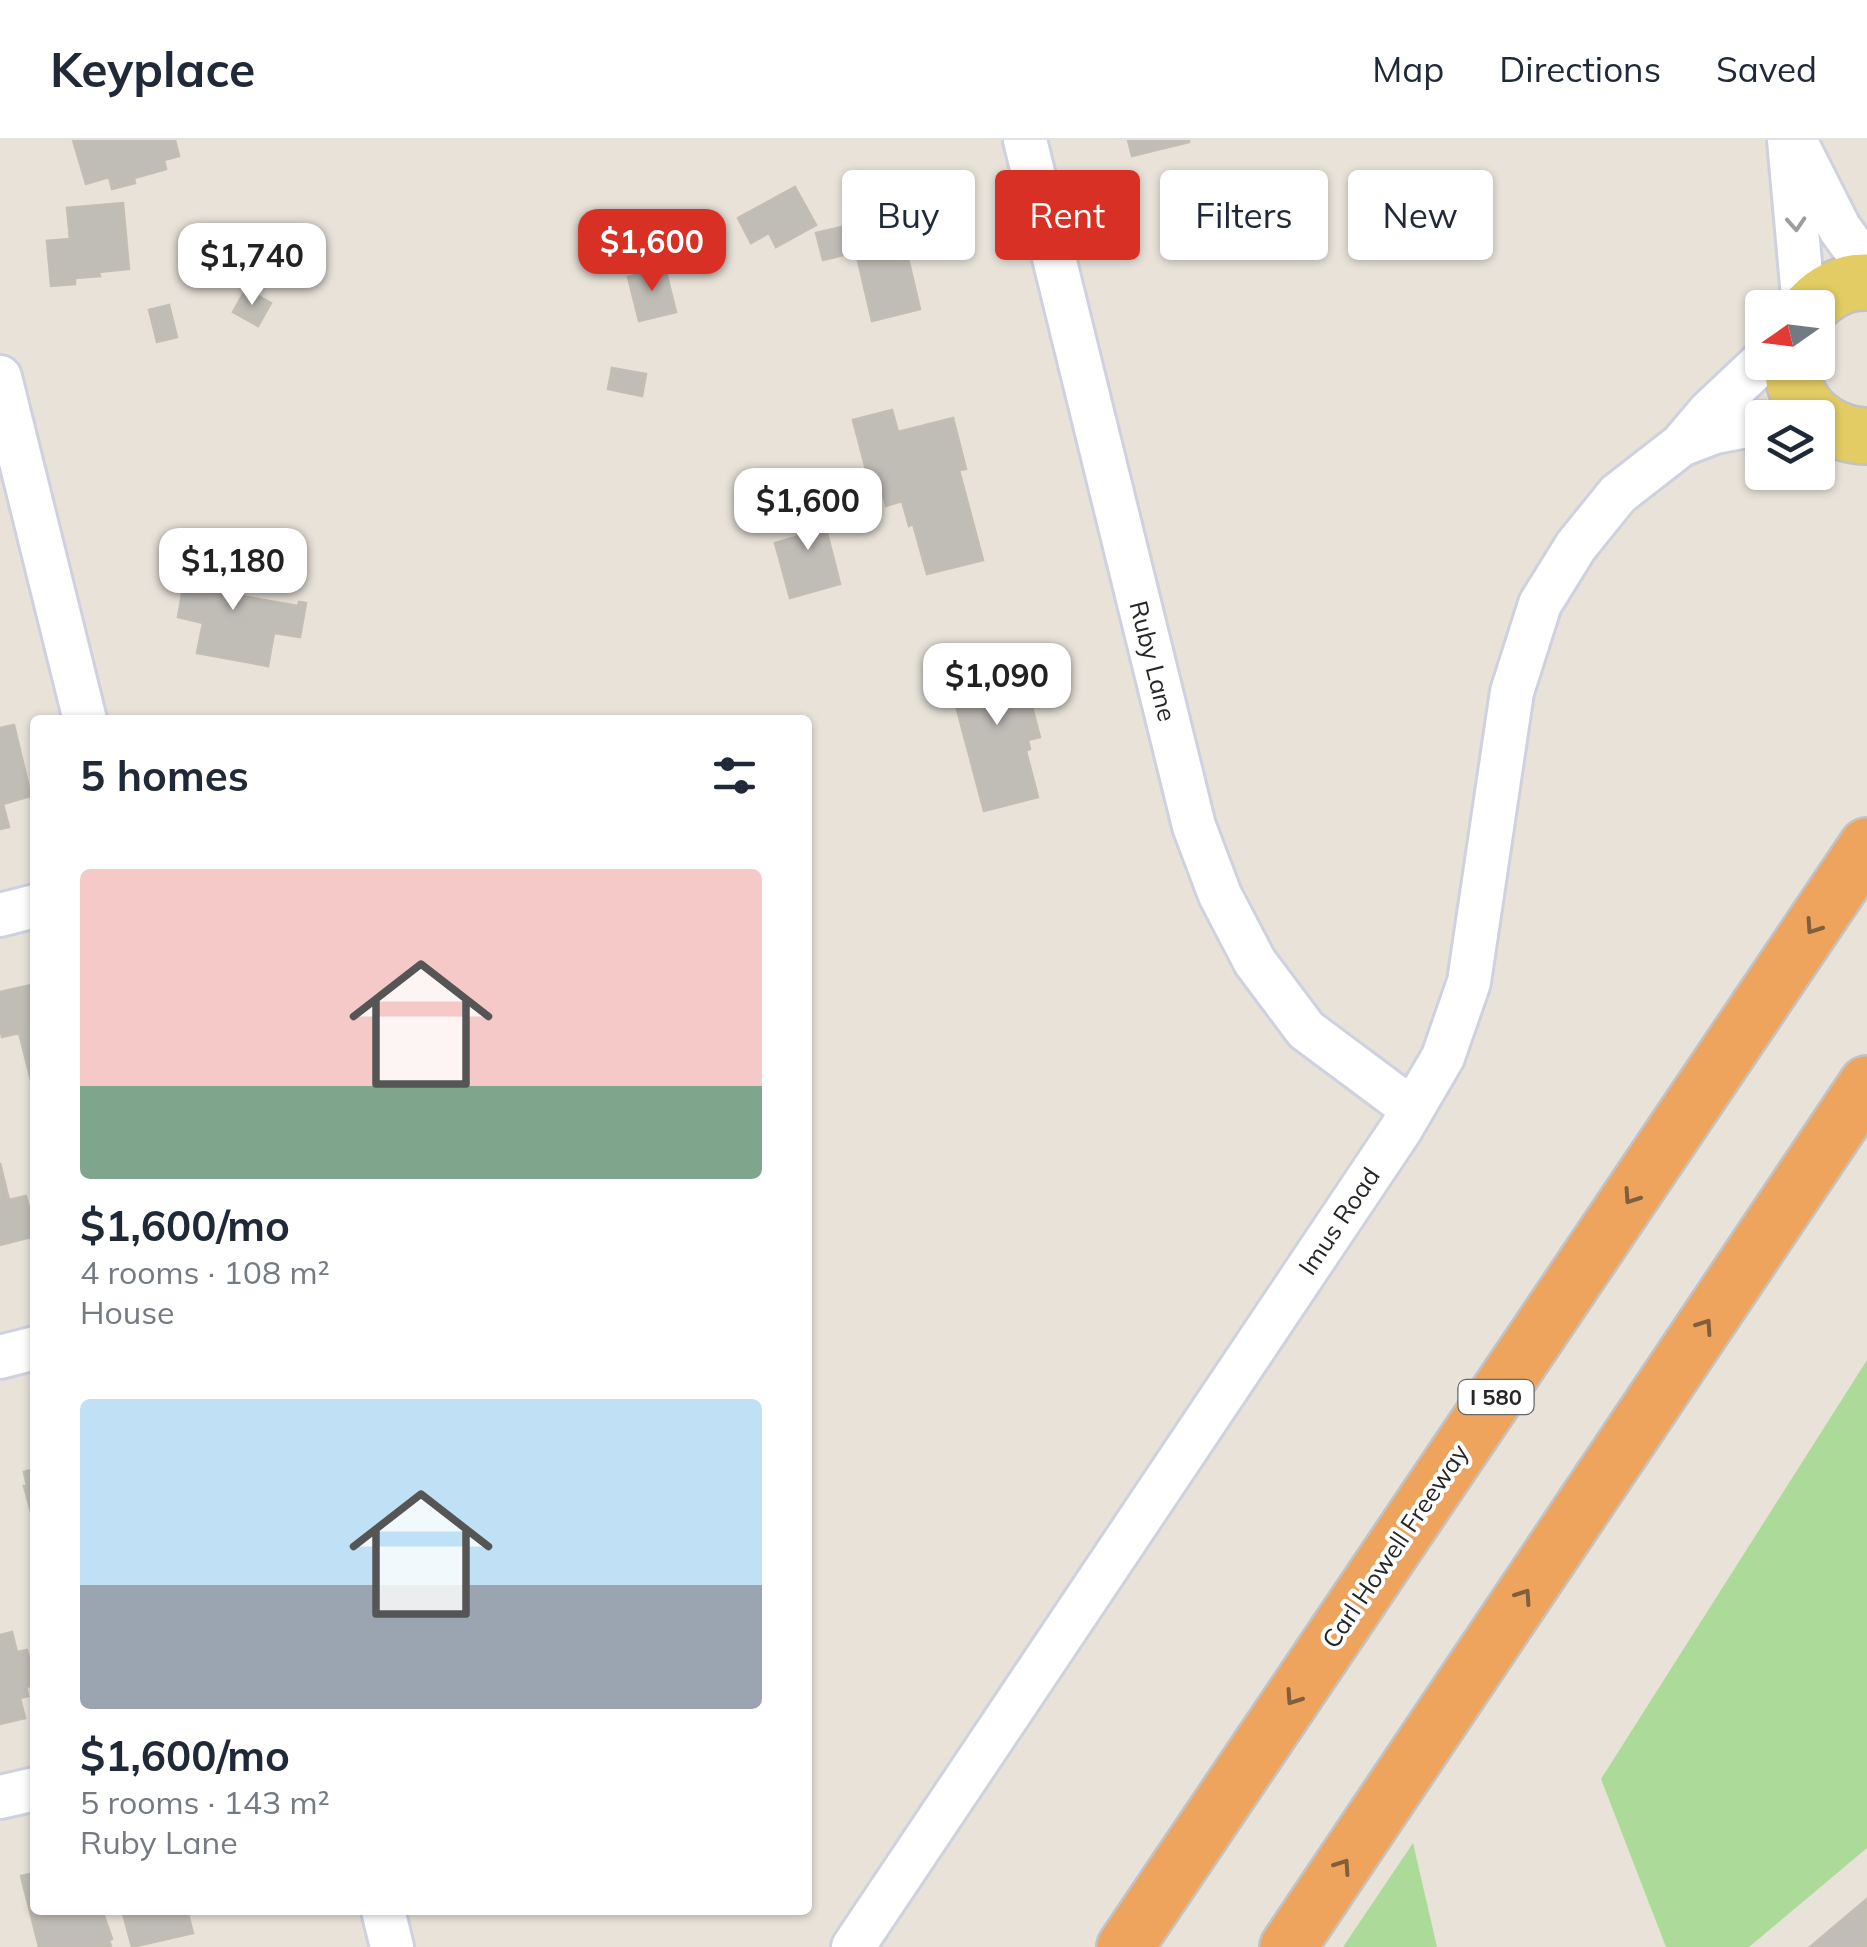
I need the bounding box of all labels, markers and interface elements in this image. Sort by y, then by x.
text: Keyplace [50,39,255,99]
text: Map [1372,47,1444,91]
text: Directions [1499,47,1661,91]
text: Saved [1716,47,1817,91]
chip: Buy [842,170,975,260]
chip: Rent [995,170,1140,260]
chip: Filters [1160,170,1328,260]
chip: New [1348,170,1493,260]
pin: $1,600 [571,209,733,294]
one-way arrow [1784,216,1806,232]
text: $1,600 [600,221,704,261]
pin: $1,740 [171,223,333,308]
text: $1,740 [200,235,304,275]
north arrow [1745,290,1835,380]
map controls [1745,290,1835,490]
button: layers [1745,400,1835,490]
pin: $1,600 [727,468,889,553]
text: $1,600 [756,480,860,520]
pin: $1,180 [152,528,314,613]
text: $1,180 [181,540,285,580]
street label: Ruby Lane [1124,597,1183,724]
pin: $1,090 [916,643,1078,728]
text: $1,090 [945,655,1049,695]
icon: filters [707,748,762,803]
text: 5 homes [80,749,249,802]
one-way arrow [1806,917,1825,935]
icon: home [331,934,511,1114]
street label: Imus Road [1291,1161,1386,1280]
one-way arrow [1625,1185,1643,1204]
text: $1,600/mo [80,1199,290,1252]
text: 4 rooms · 108 m² [80,1252,330,1292]
text: House [80,1292,175,1332]
one-way arrow [1692,1319,1711,1337]
road number: I 580 [1458,1380,1534,1414]
street label: Carl Howell Freeway [1315,1438,1474,1654]
icon: home [331,1464,511,1644]
one-way arrow [1511,1589,1530,1607]
one-way arrow [1286,1688,1305,1706]
text: $1,600/mo [80,1729,290,1782]
text: 5 rooms · 143 m² [80,1782,330,1822]
text: Ruby Lane [80,1822,238,1862]
one-way arrow [1331,1859,1350,1877]

